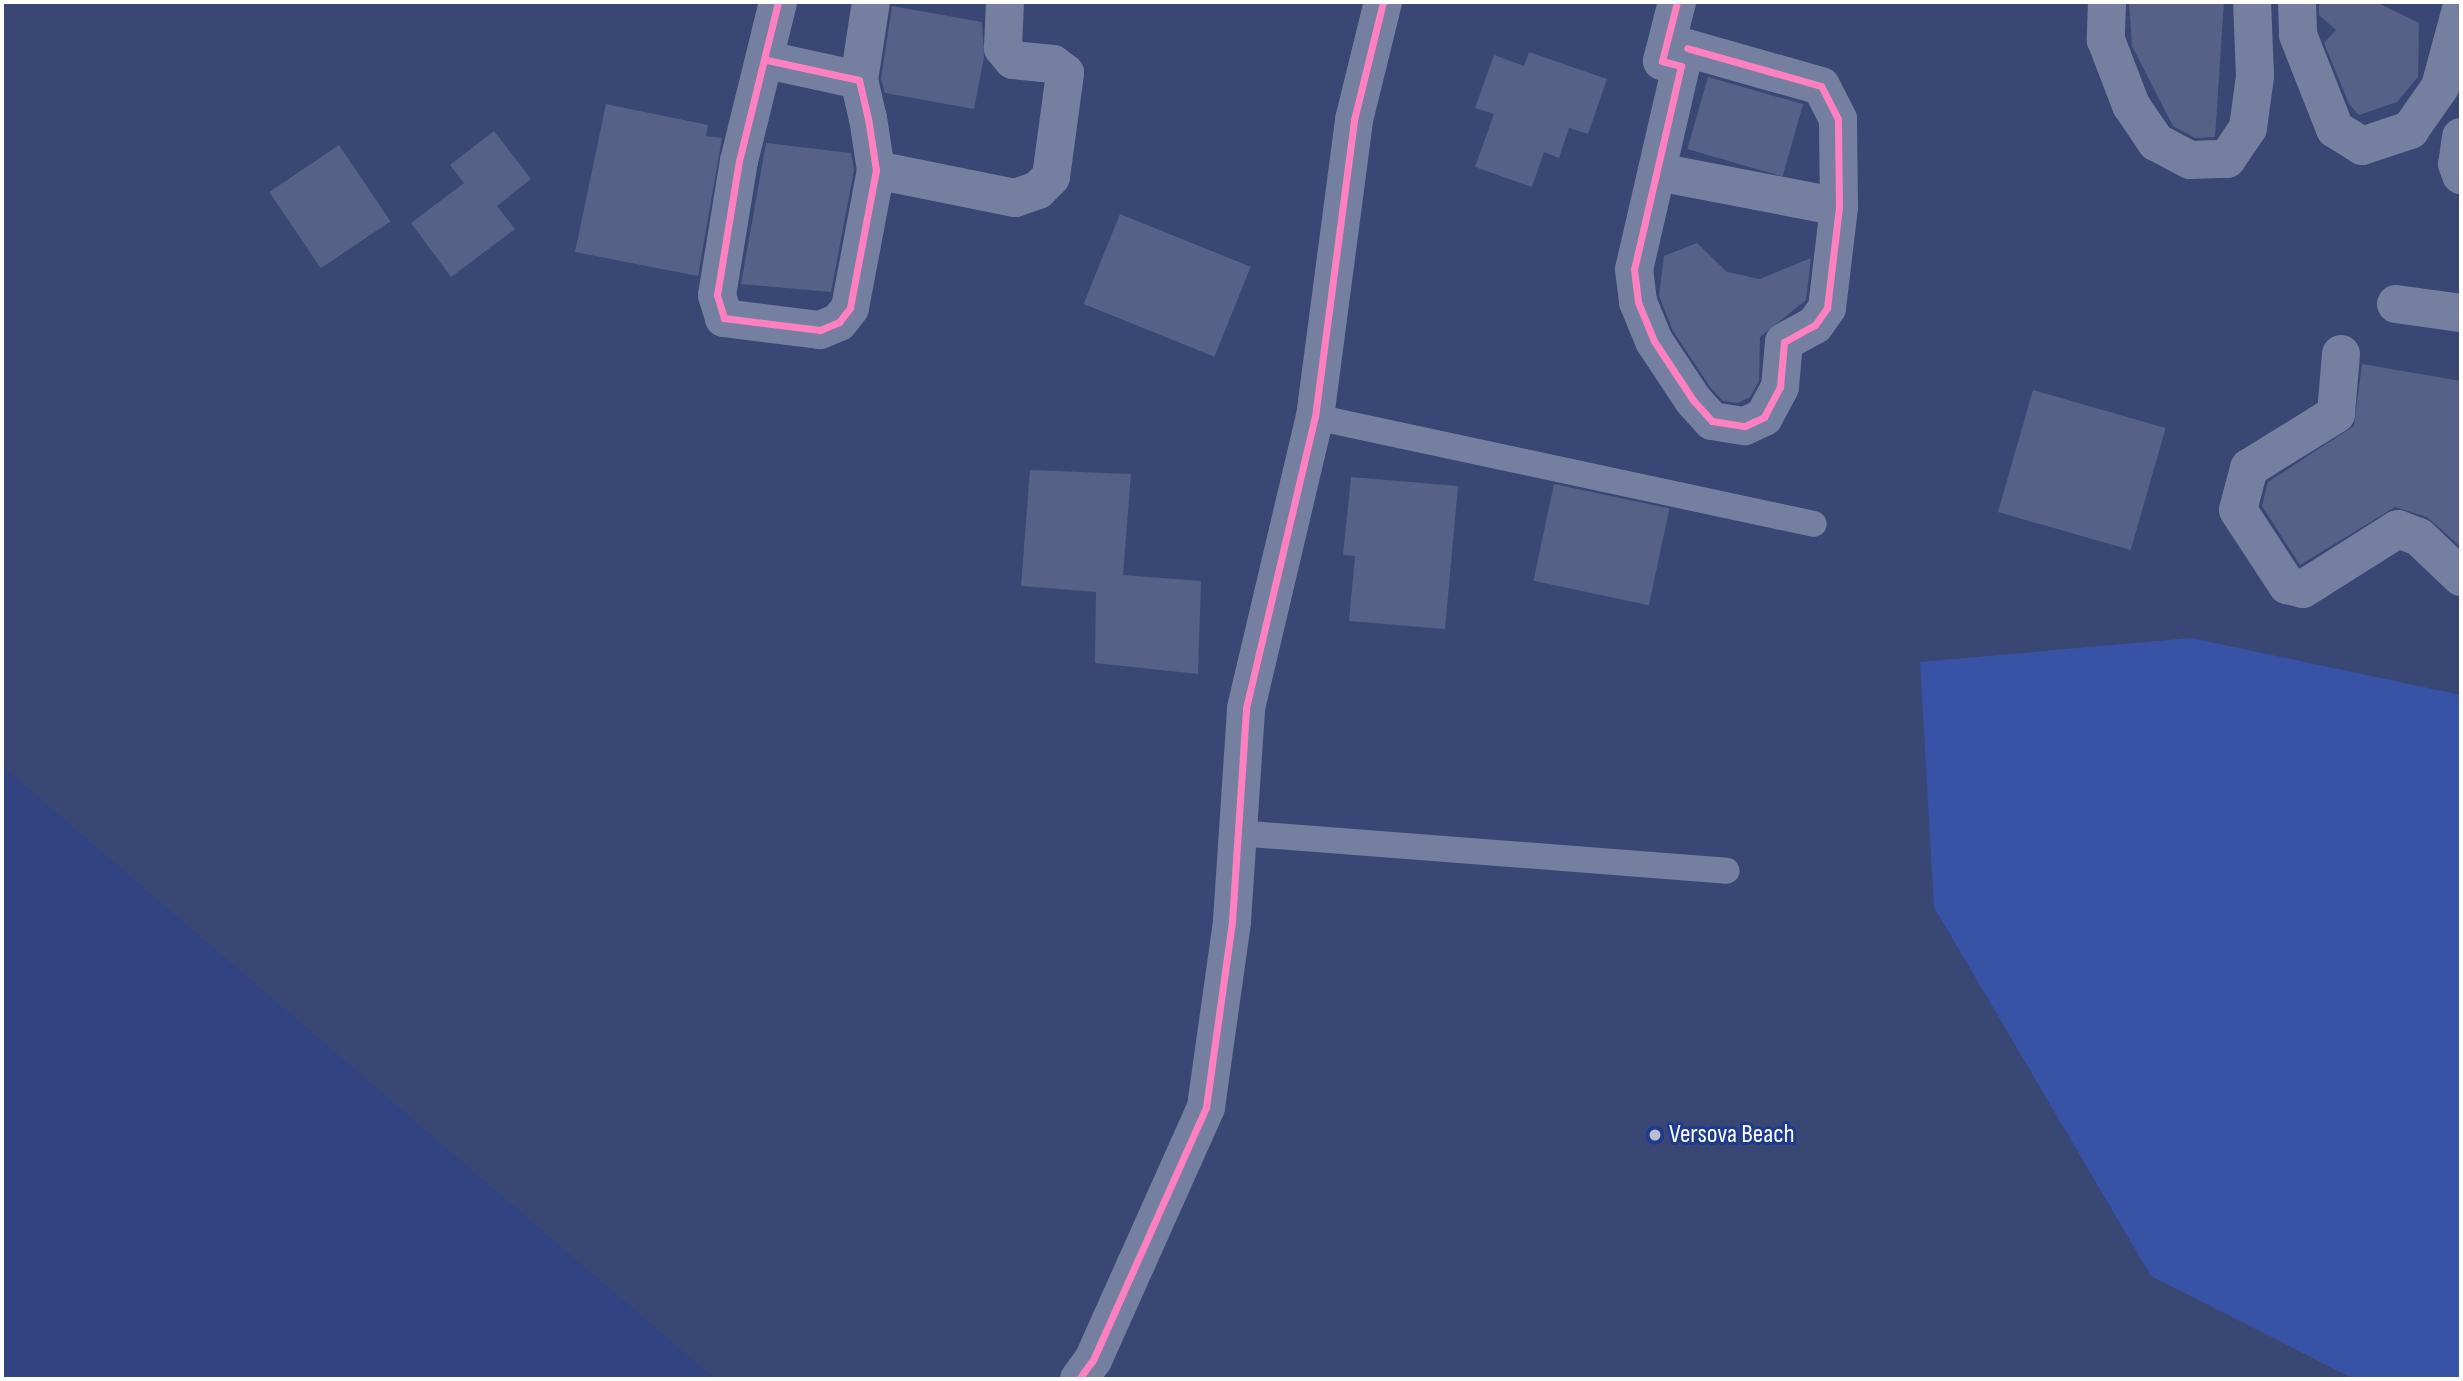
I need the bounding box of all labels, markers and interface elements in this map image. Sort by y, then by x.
place label: Versova Beach [1669,1119,1795,1151]
marker: Versova Beach [1647,1127,1663,1143]

